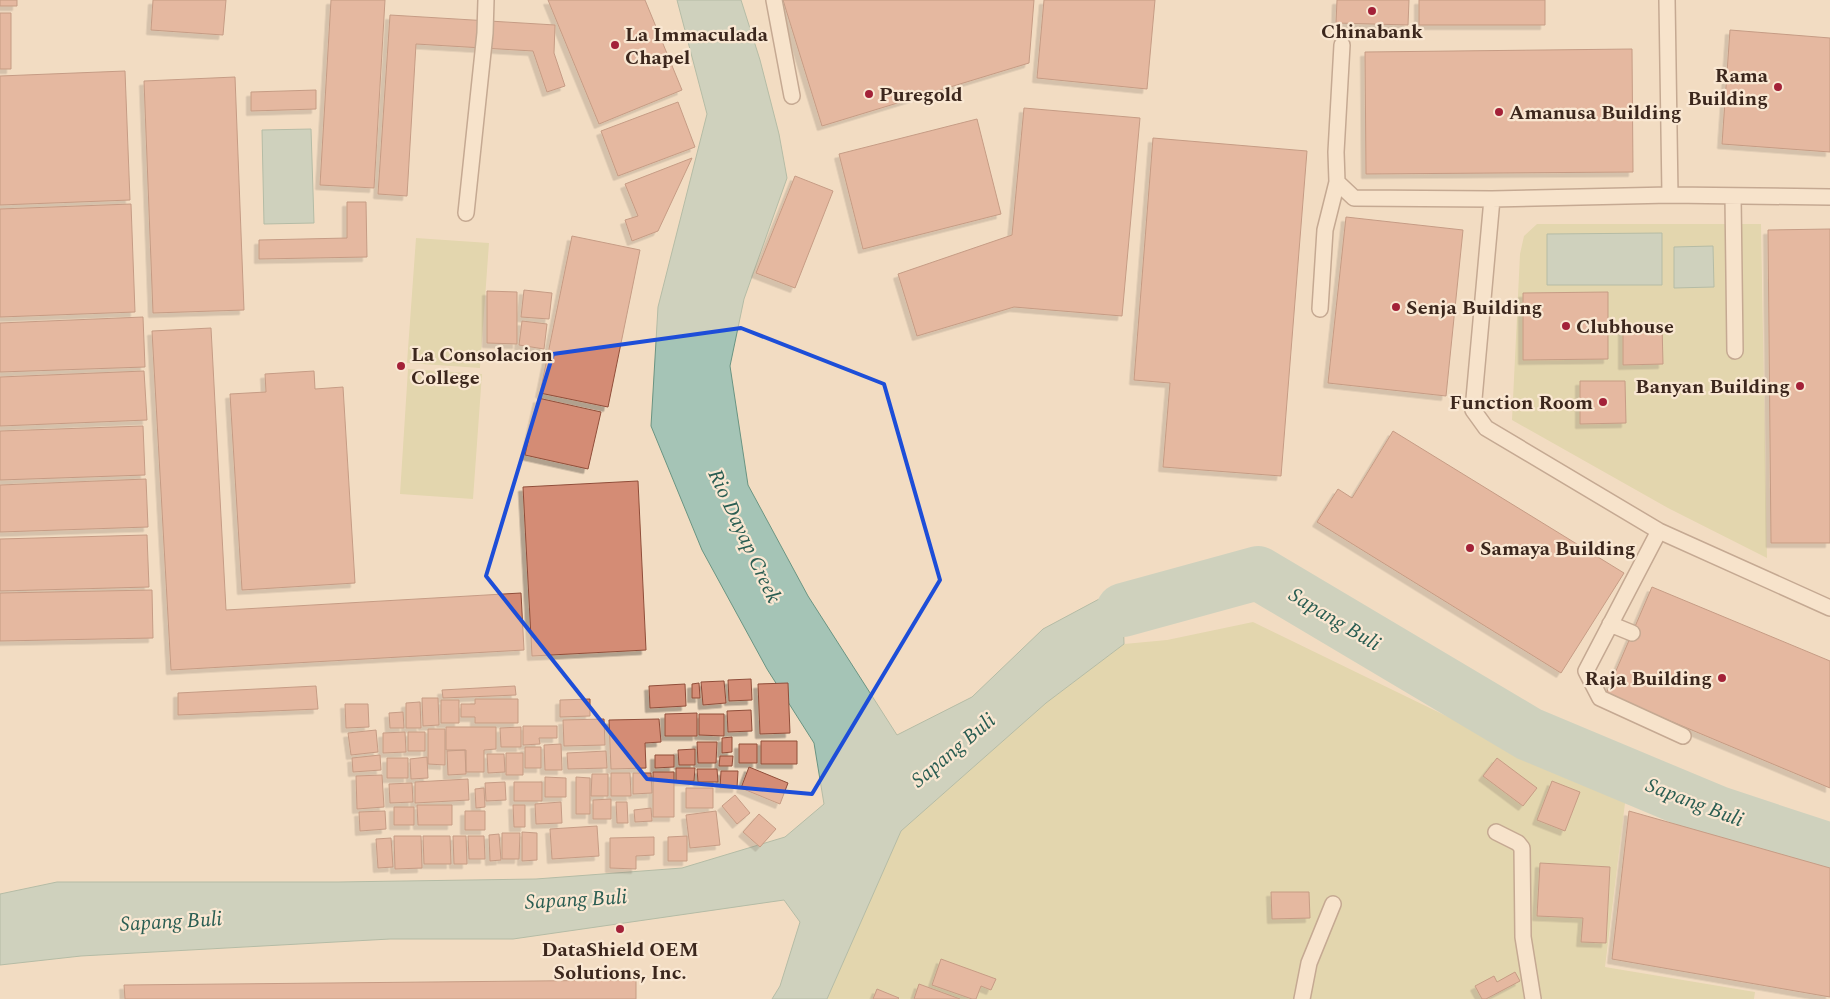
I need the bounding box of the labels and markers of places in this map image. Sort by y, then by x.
marker: Chinabank [1366,5,1378,17]
place label: Chinabank [1321,17,1423,47]
place label: La Immaculada Chapel [625,20,769,73]
marker: La Immaculada Chapel [609,39,621,51]
place label: Rama Building [1687,61,1769,114]
place label: Puregold [879,80,963,110]
marker: Rama Building [1772,81,1784,93]
marker: Puregold [863,88,875,100]
place label: Amanusa Building [1509,98,1682,128]
marker: Amanusa Building [1493,106,1505,118]
place label: Senja Building [1406,293,1542,323]
marker: Senja Building [1390,301,1402,313]
place label: Clubhouse [1576,312,1674,342]
marker: Clubhouse [1560,320,1572,332]
place label: La Consolacion College [411,340,553,393]
marker: La Consolacion College [395,360,407,372]
place label: Banyan Building [1635,372,1790,402]
marker: Banyan Building [1794,380,1806,392]
place label: Function Room [1449,388,1593,418]
marker: Function Room [1597,396,1609,408]
place label: Samaya Building [1480,534,1636,564]
marker: Samaya Building [1464,542,1476,554]
place label: Raja Building [1585,664,1712,694]
marker: Raja Building [1716,672,1728,684]
marker: DataShield OEM Solutions, Inc. [614,923,626,935]
place label: DataShield OEM Solutions, Inc. [541,935,699,988]

